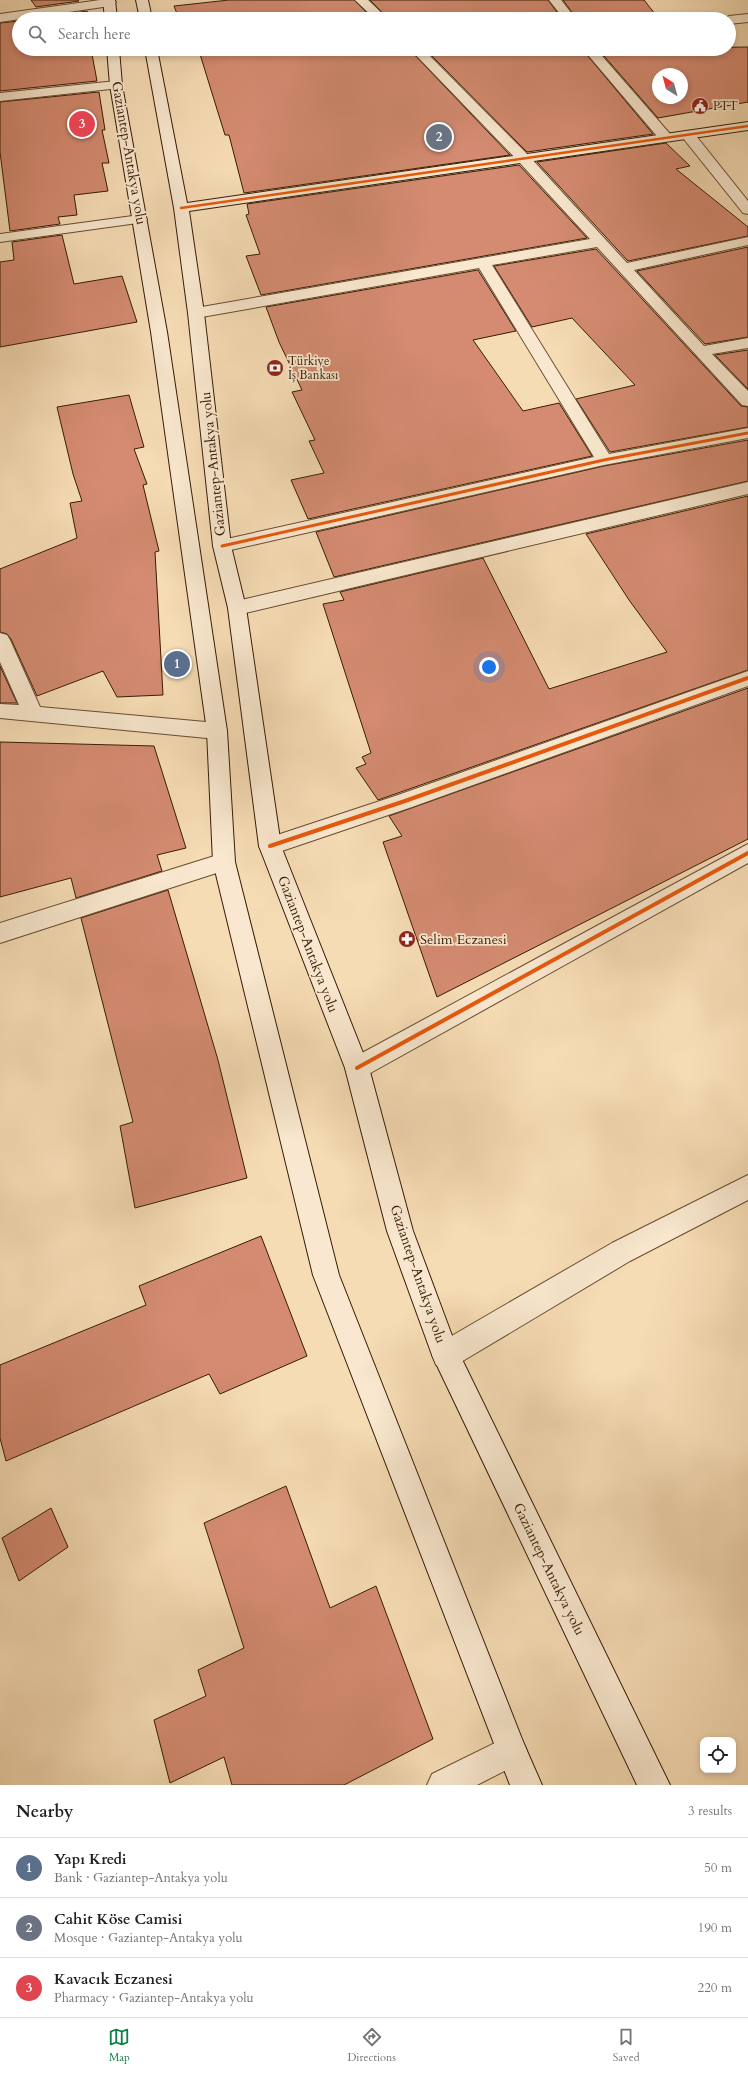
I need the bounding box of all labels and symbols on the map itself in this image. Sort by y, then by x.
north arrow [652,68,688,104]
street label: Gaziantep-Antakya yolu [107,80,151,226]
public building icon: PTT [690,96,710,116]
place label: PTT [713,98,738,114]
pin: 3 [69,109,95,139]
pin: 2 [426,122,452,152]
place label: Türkiye İş Bankası [288,353,339,383]
bank icon: Türkiye İş Bankası [265,358,285,378]
street label: Gaziantep-Antakya yolu [196,391,230,537]
pin: 1 [164,649,190,679]
your location [479,657,499,677]
street label: Gaziantep-Antakya yolu [273,873,343,1015]
pharmacy icon: Selim Eczanesi [397,929,417,949]
place label: Selim Eczanesi [420,930,507,949]
street label: Gaziantep-Antakya yolu [385,1202,451,1346]
street label: Gaziantep-Antakya yolu [509,1500,589,1639]

